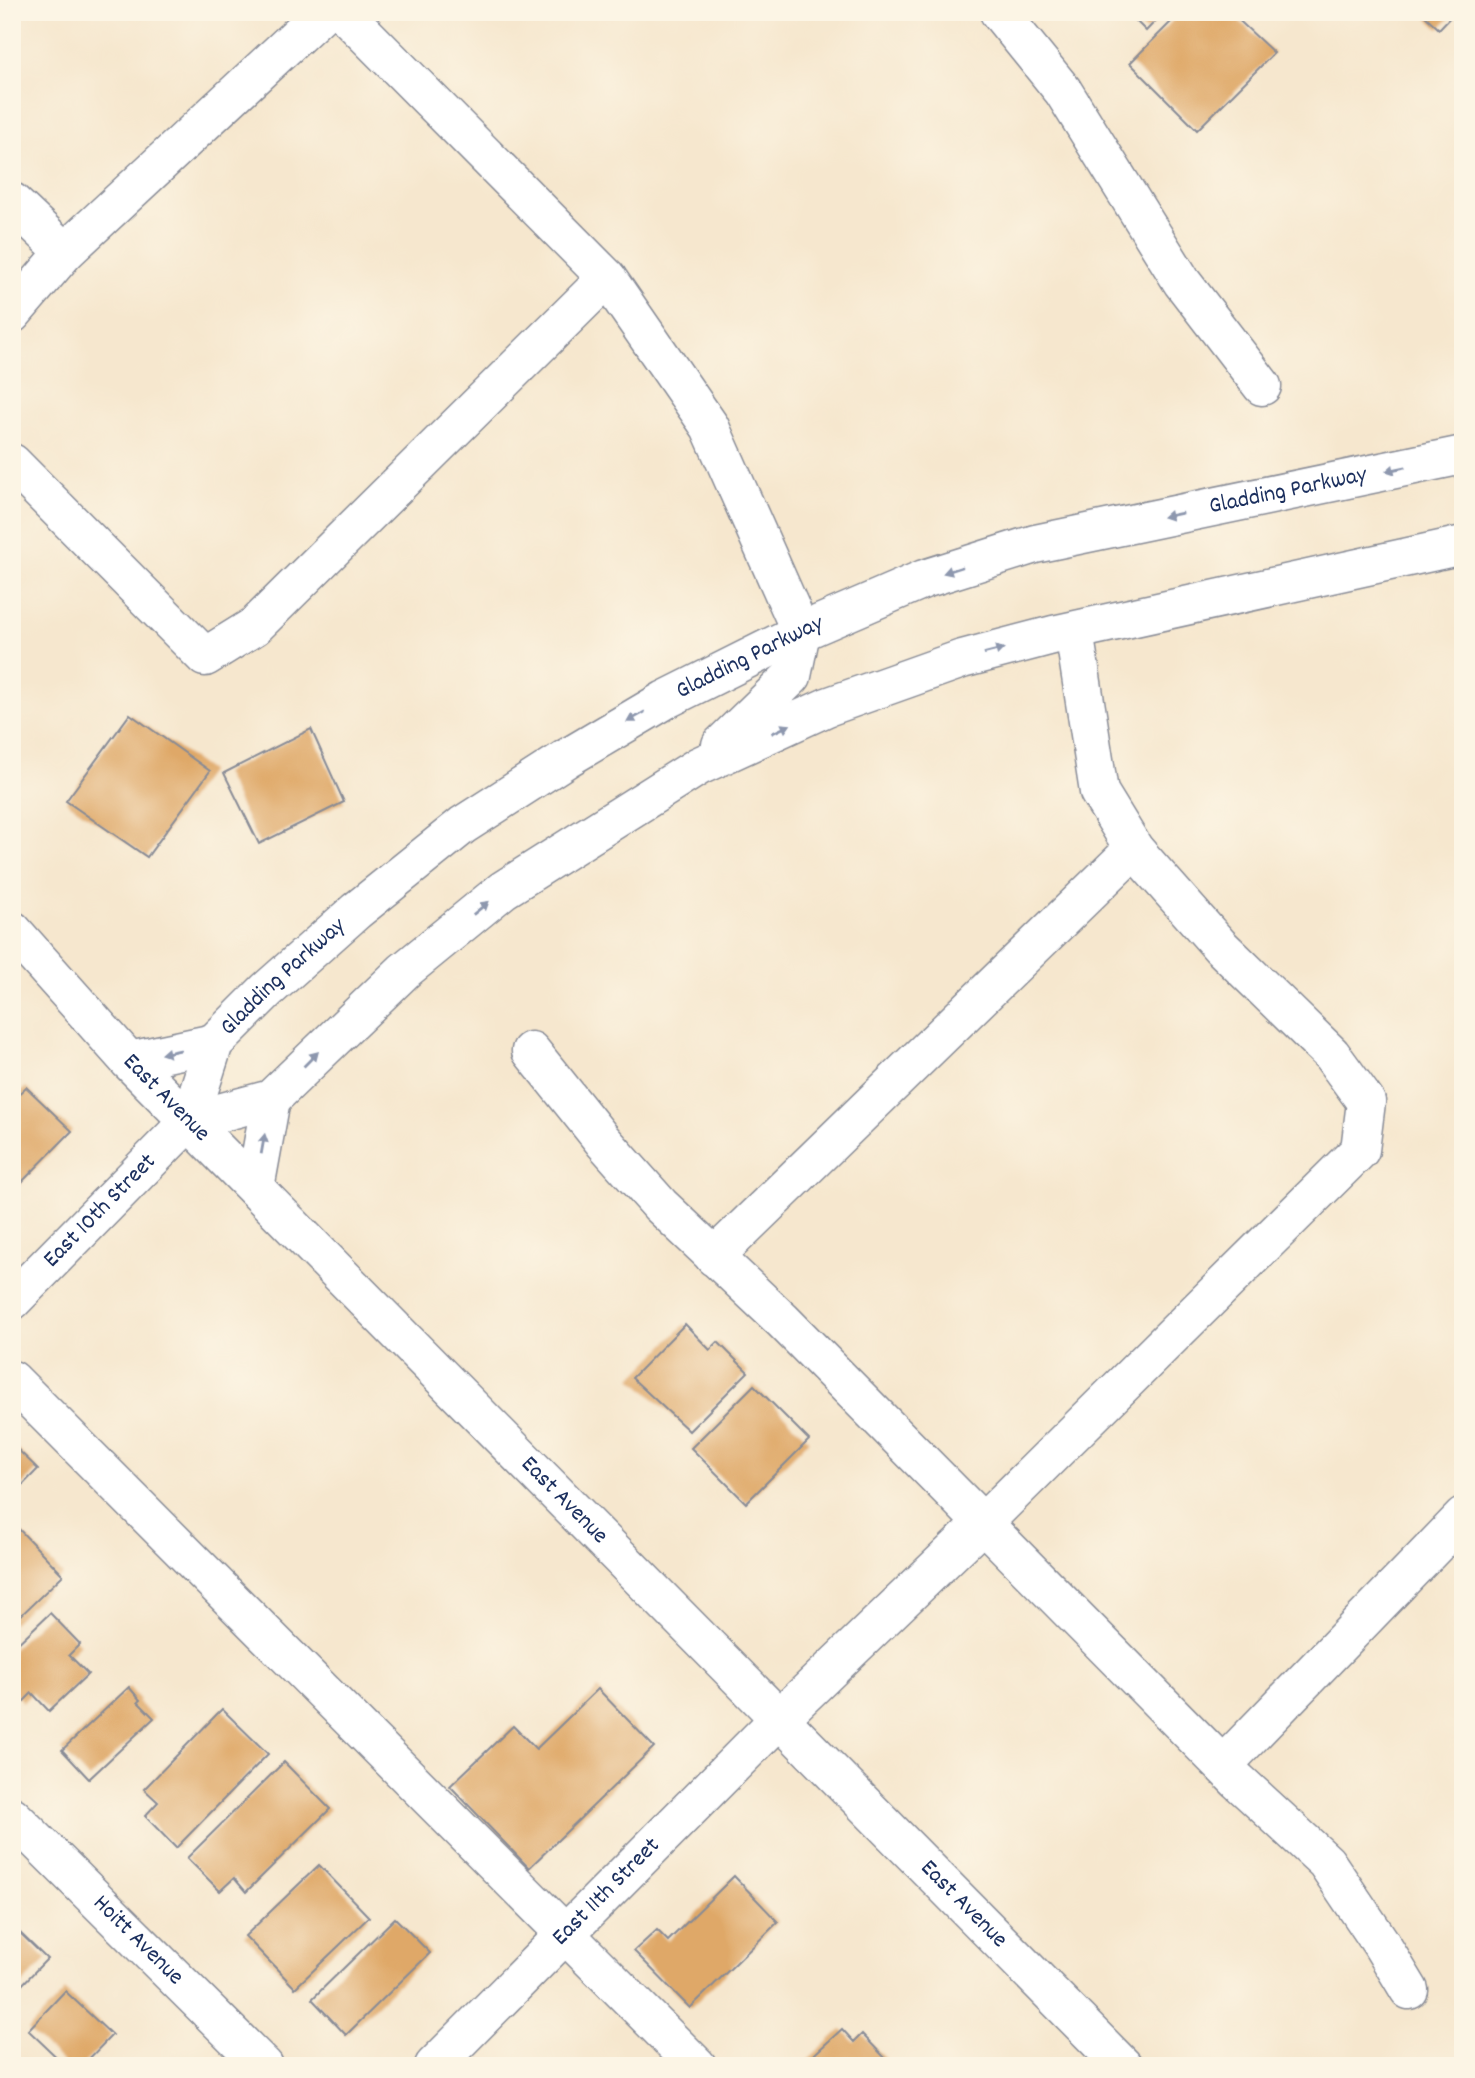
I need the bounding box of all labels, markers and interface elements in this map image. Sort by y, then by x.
street label: Gladding Parkway [1206,458,1371,524]
one-way arrow [1385,463,1407,474]
one-way arrow [1162,510,1184,521]
one-way arrow [942,565,963,576]
street label: Gladding Parkway [670,607,830,709]
one-way arrow [984,645,1005,655]
one-way arrow [626,711,645,723]
one-way arrow [771,723,791,735]
one-way arrow [471,900,489,915]
street label: Gladding Parkway [213,909,355,1044]
street label: East Avenue [114,1046,217,1150]
one-way arrow [160,1046,182,1057]
one-way arrow [303,1050,320,1067]
one-way arrow [258,1133,269,1155]
street label: East 10th Street [36,1146,165,1276]
street label: East Avenue [512,1449,615,1553]
street label: East 11th Street [545,1830,669,1954]
street label: East Avenue [912,1853,1015,1956]
street label: Hoitt Avenue [84,1888,191,1994]

